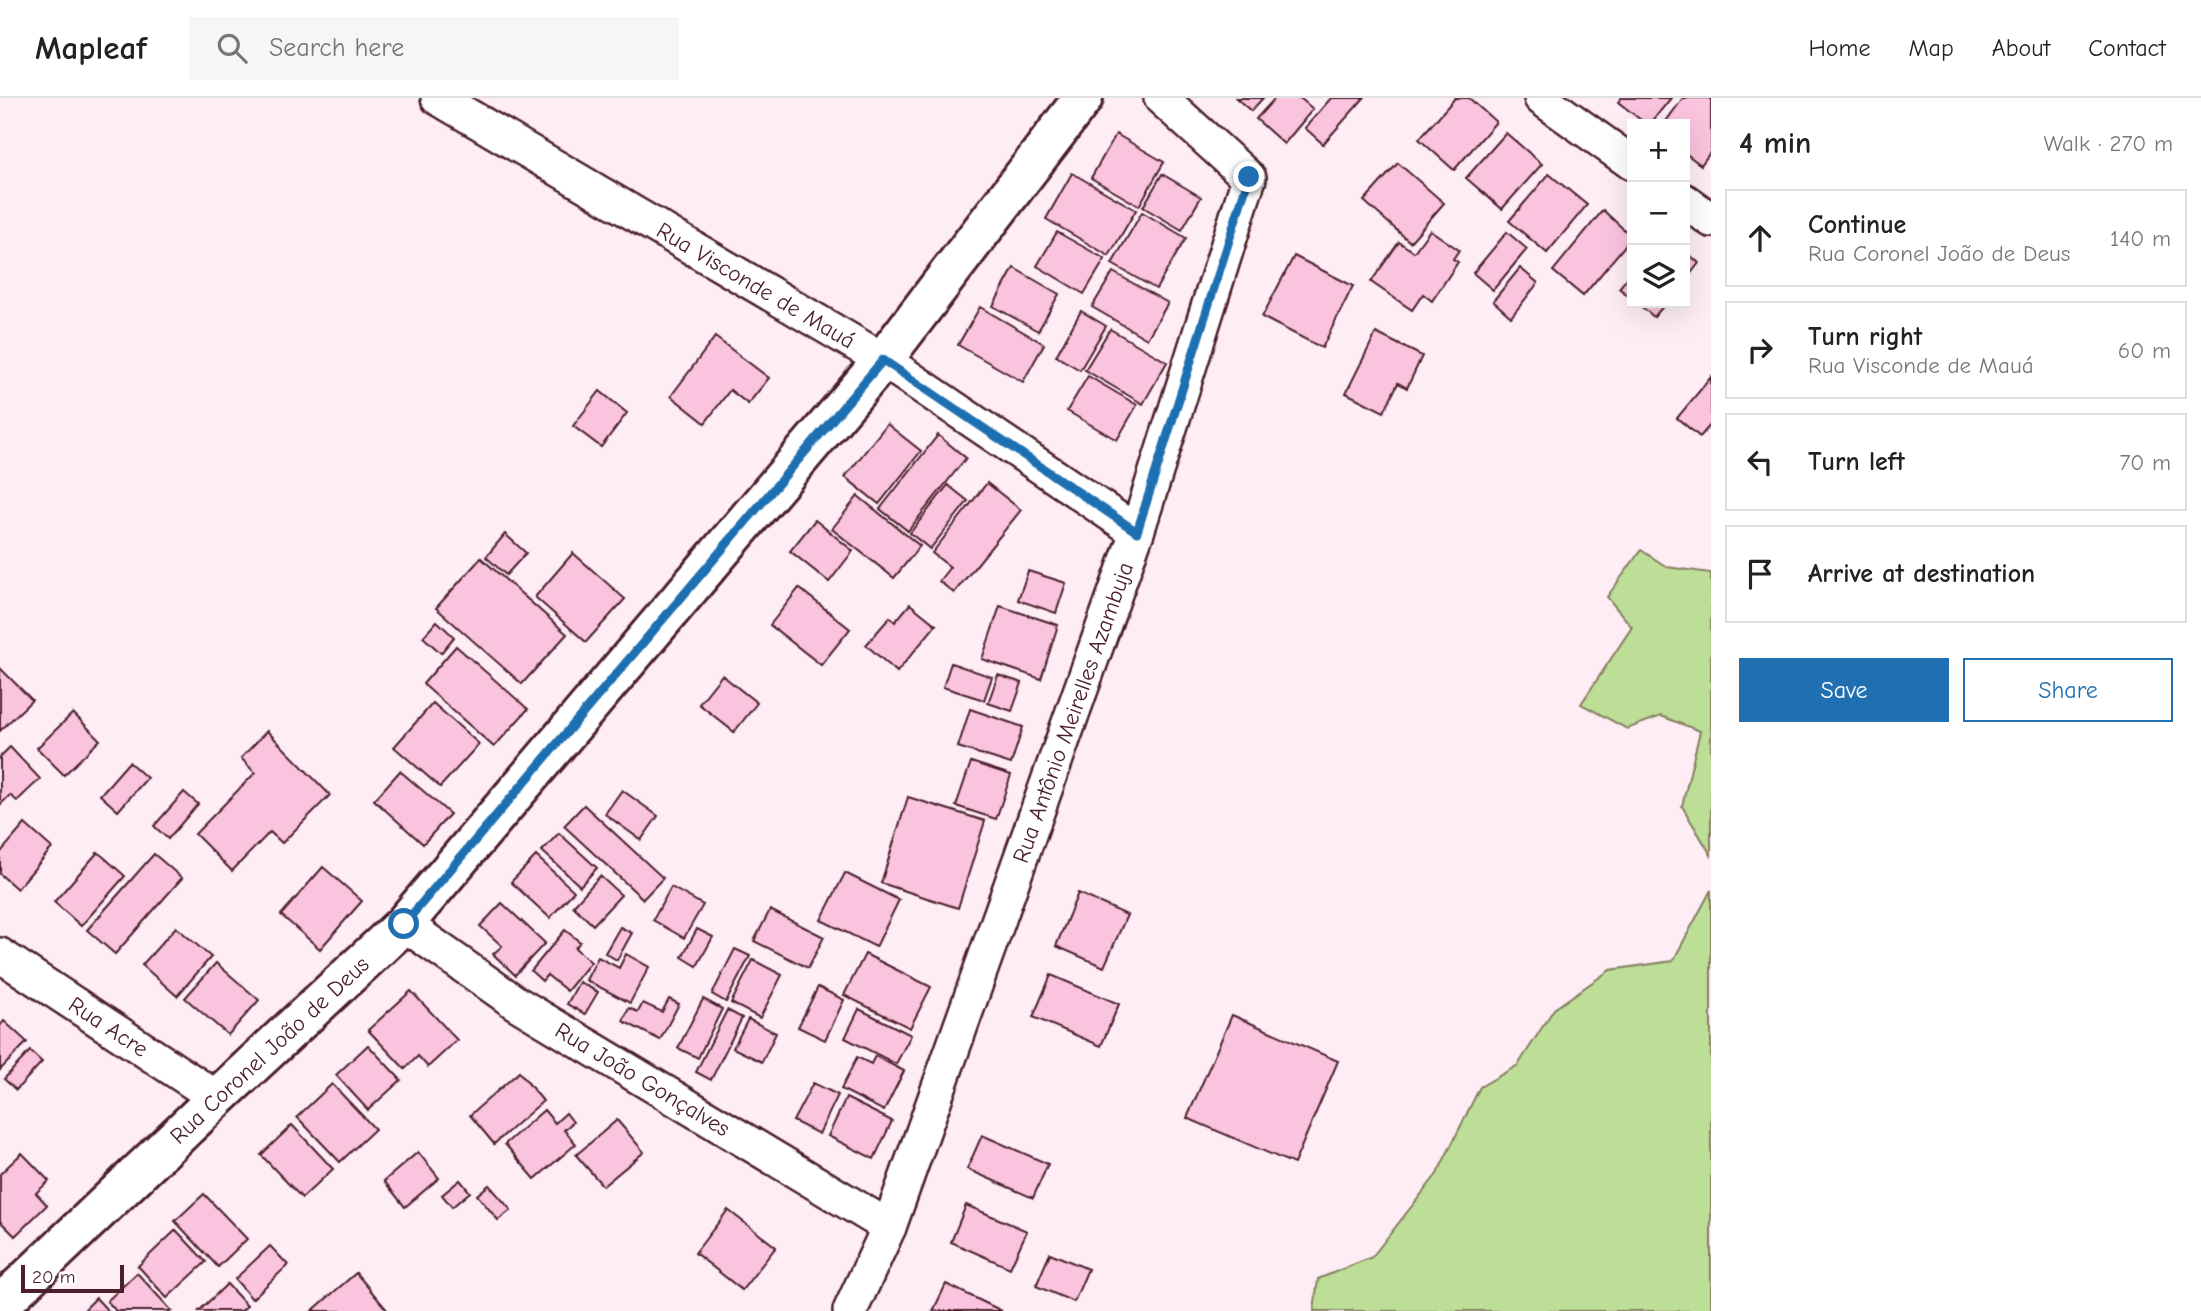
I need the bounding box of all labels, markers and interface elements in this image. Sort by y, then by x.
search box [189,17,679,80]
text: Mapleaf [35,29,147,67]
icon: search [213,29,251,67]
text: Search here [269,33,404,63]
text: Home [1809,34,1870,62]
text: Map [1908,34,1954,62]
text: About [1992,34,2050,62]
text: Contact [2088,34,2166,62]
map controls [1627,119,1690,308]
button: + [1627,119,1690,182]
text: 4 min [1739,126,1811,161]
text: Walk · 270 m [2044,130,2173,157]
route end [1233,161,1264,192]
button: − [1627,182,1690,245]
text: Continue [1808,210,1906,240]
street label: Rua Visconde de Mauá [652,216,860,354]
icon: ahead [1741,219,1779,257]
text: 140 m [2110,225,2171,252]
text: Rua Coronel João de Deus [1808,240,2070,267]
button: layers [1627,245,1690,308]
text: Turn right [1808,322,1922,352]
icon: right [1741,331,1779,369]
text: 60 m [2118,337,2171,364]
text: Rua Visconde de Mauá [1808,352,2034,379]
icon: left [1741,443,1779,481]
text: Turn left [1808,447,1905,477]
text: 70 m [2119,449,2171,476]
icon: arrive [1741,555,1779,593]
street label: Rua Antônio Meirelles Azambuja [1007,558,1139,866]
text: Arrive at destination [1808,559,2035,589]
button: Save [1739,658,1949,722]
button: Share [1963,658,2173,722]
route start [388,908,419,939]
street label: Rua Coronel João de Deus [164,950,374,1149]
street label: Rua Acre [64,991,153,1062]
street label: Rua João Gonçalves [551,1016,735,1142]
scale bar [21,1262,124,1294]
text: 20 m [32,1266,76,1288]

